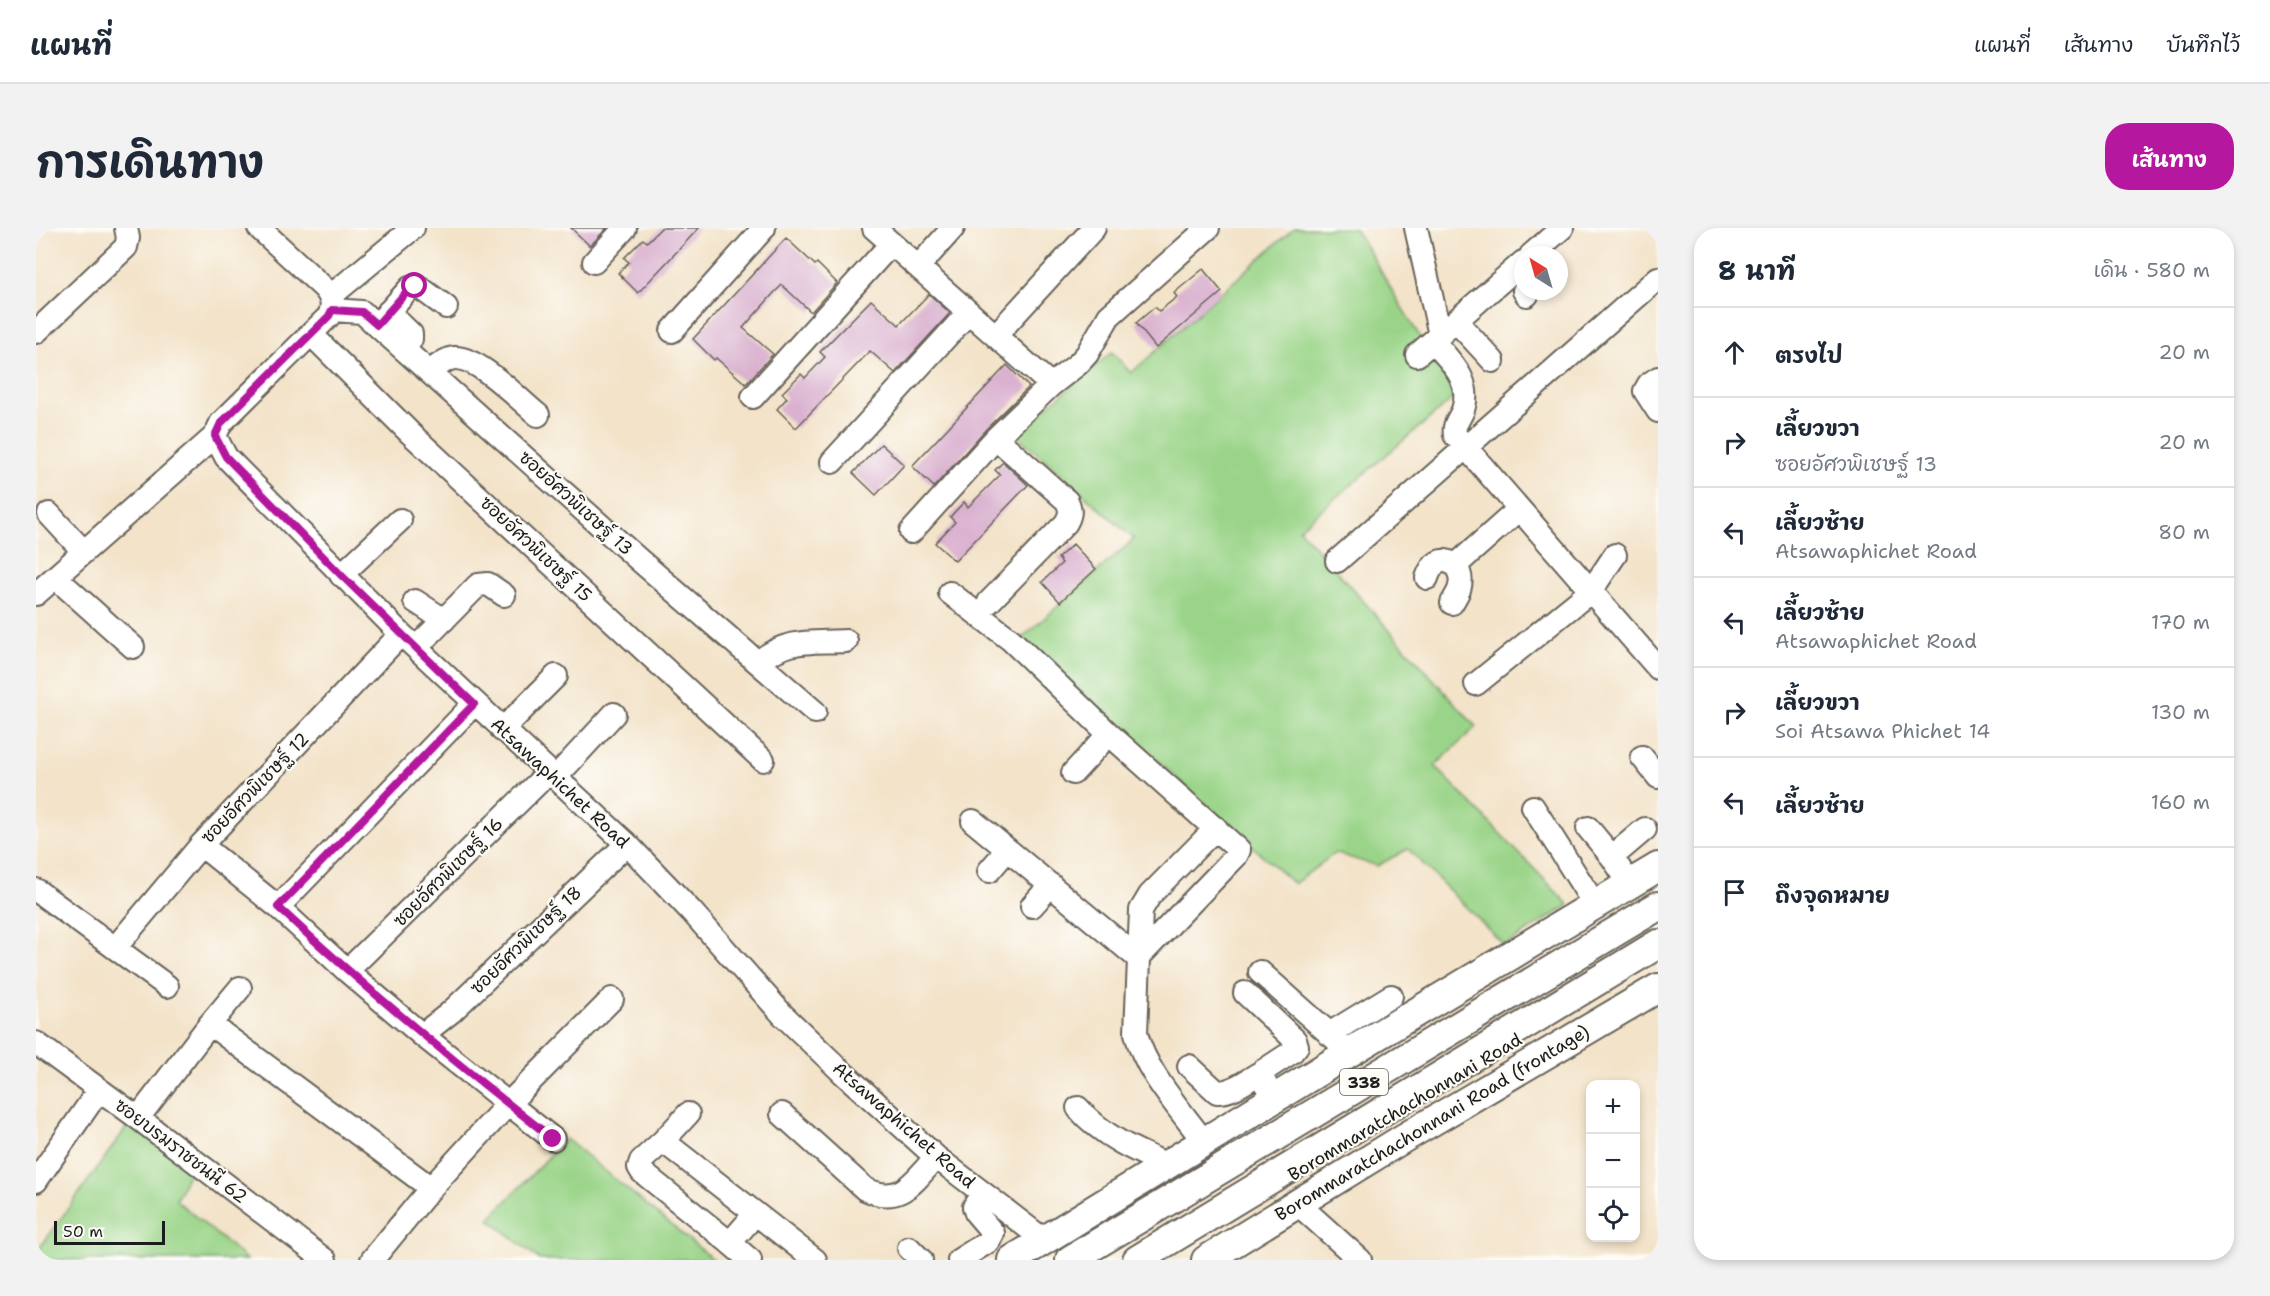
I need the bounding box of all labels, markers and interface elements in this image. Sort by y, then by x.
text: แผนที่ [30,26,112,64]
text: แผนที่ [1974,31,2031,59]
text: เส้นทาง [2064,31,2133,59]
text: บันทึกไว้ [2166,31,2240,59]
button: เส้นทาง [2105,123,2234,190]
text: การเดินทาง [36,134,264,190]
north arrow [1514,246,1568,300]
text: 8 นาที [1718,253,1795,288]
text: เดิน · 580 m [2094,257,2210,283]
route start [401,272,427,298]
icon: ahead [1718,336,1751,369]
text: 20 m [2159,339,2210,365]
text: ตรงไป [1775,341,1843,370]
text: เลี้ยวขวา [1775,414,1859,443]
icon: right [1718,426,1751,459]
text: 20 m [2159,429,2210,455]
street label: ซอยอัศวพิเชษฐ์ 13 [514,445,639,561]
text: ซอยอัศวพิเชษฐ์ 13 [1775,451,1937,477]
street label: ซอยอัศวพิเชษฐ์ 15 [475,490,598,607]
text: เลี้ยวซ้าย [1775,508,1865,537]
icon: left [1718,516,1751,549]
text: 80 m [2158,519,2210,545]
text: Atsawaphichet Road [1775,538,1977,564]
text: เลี้ยวซ้าย [1775,598,1865,627]
icon: left [1718,606,1751,639]
text: 170 m [2151,609,2210,635]
text: Atsawaphichet Road [1775,628,1977,654]
text: เลี้ยวขวา [1775,688,1859,717]
icon: right [1718,696,1751,729]
text: 130 m [2151,699,2210,725]
street label: Atsawaphichet Road [485,712,635,854]
text: Soi Atsawa Phichet 14 [1775,718,1990,744]
street label: ซอยอัศวพิเชษฐ์ 12 [195,727,314,849]
icon: left [1718,786,1751,819]
text: 160 m [2151,789,2210,815]
text: เลี้ยวซ้าย [1775,791,1865,820]
street label: ซอยอัศวพิเชษฐ์ 16 [387,811,508,932]
icon: arrive [1718,876,1751,909]
street label: ซอยอัศวพิเชษฐ์ 18 [464,880,587,999]
text: ถึงจุดหมาย [1775,881,1890,910]
street label: Borommaratchachonnani Road (frontage) [1270,1019,1594,1227]
street label: Borommaratchachonnani Road [1284,1027,1526,1187]
street label: Atsawaphichet Road [828,1056,980,1194]
road number: 338 [1340,1069,1388,1095]
map controls [1586,1080,1640,1242]
button: + [1586,1080,1640,1134]
street label: ซอยบรมราชชนนี 62 [110,1093,252,1209]
route end [539,1125,565,1151]
button: − [1586,1134,1640,1188]
button: locate [1586,1188,1640,1242]
scale bar [54,1218,165,1246]
text: 50 m [63,1221,103,1242]

